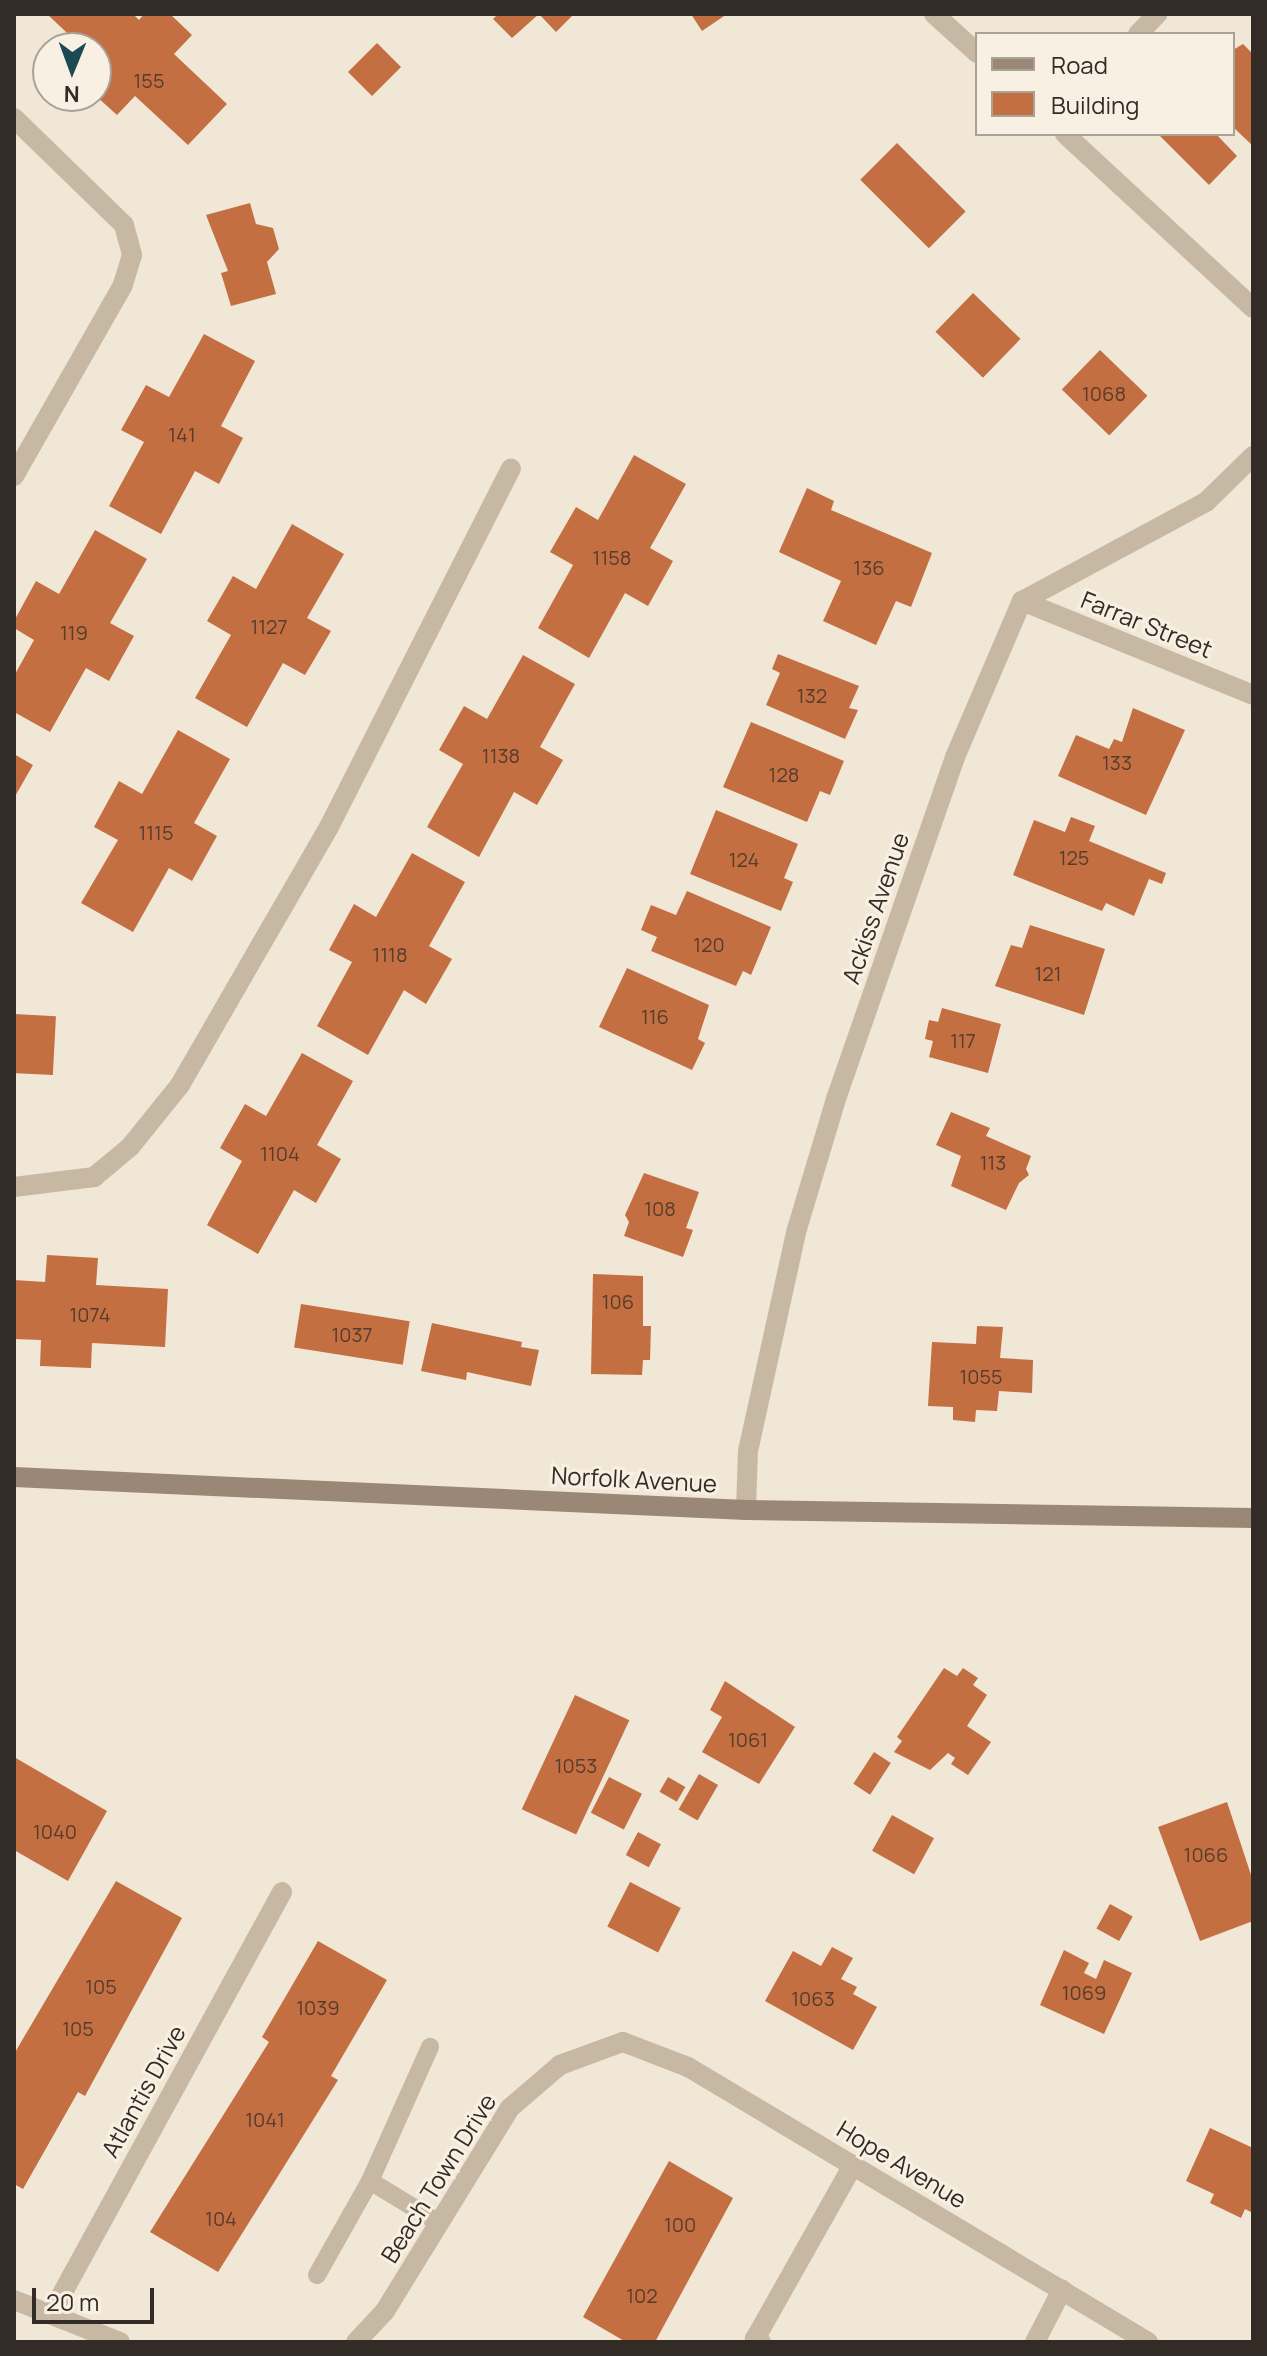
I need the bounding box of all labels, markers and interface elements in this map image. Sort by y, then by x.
north arrow [32,32,112,112]
legend [975,32,1235,136]
text: Road [1051,48,1108,81]
house number: 155 [134,68,164,92]
text: N [63,79,80,109]
text: Building [1051,88,1139,121]
house number: 1068 [1082,381,1126,405]
house number: 141 [168,422,196,446]
house number: 1158 [593,545,631,569]
house number: 136 [853,555,885,579]
street label: Farrar Street [1077,585,1217,663]
house number: 1127 [250,614,288,638]
house number: 119 [60,620,88,644]
house number: 132 [797,683,827,707]
house number: 1138 [482,743,520,767]
house number: 133 [1102,750,1132,774]
house number: 128 [769,762,799,786]
house number: 1115 [139,820,173,844]
street label: Ackiss Avenue [836,829,914,987]
house number: 125 [1059,845,1089,869]
house number: 124 [729,847,759,871]
house number: 120 [693,932,725,956]
house number: 1118 [372,942,408,966]
house number: 121 [1035,961,1061,985]
house number: 116 [641,1004,669,1028]
house number: 117 [950,1028,976,1052]
house number: 1104 [260,1141,300,1165]
house number: 113 [980,1150,1006,1174]
house number: 108 [644,1196,676,1220]
house number: 106 [602,1289,634,1313]
house number: 1074 [69,1302,111,1326]
house number: 1037 [331,1322,373,1346]
house number: 1055 [959,1364,1003,1388]
street label: Norfolk Avenue [550,1460,718,1498]
house number: 1061 [728,1727,768,1751]
house number: 1053 [555,1753,597,1777]
house number: 1040 [33,1819,77,1843]
house number: 1066 [1184,1842,1228,1866]
house number: 105 [85,1974,117,1998]
house number: 1069 [1062,1980,1106,2004]
house number: 1063 [791,1986,835,2010]
house number: 1039 [296,1995,340,2019]
house number: 105 [62,2016,94,2040]
street label: Atlantis Drive [95,2020,191,2162]
street label: Beach Town Drive [374,2088,502,2268]
house number: 1041 [245,2107,285,2131]
street label: Hope Avenue [832,2114,972,2214]
house number: 104 [205,2206,237,2230]
house number: 100 [664,2212,696,2236]
scale bar [36,2272,158,2322]
house number: 102 [626,2283,658,2307]
text: 20 m [46,2285,99,2318]

